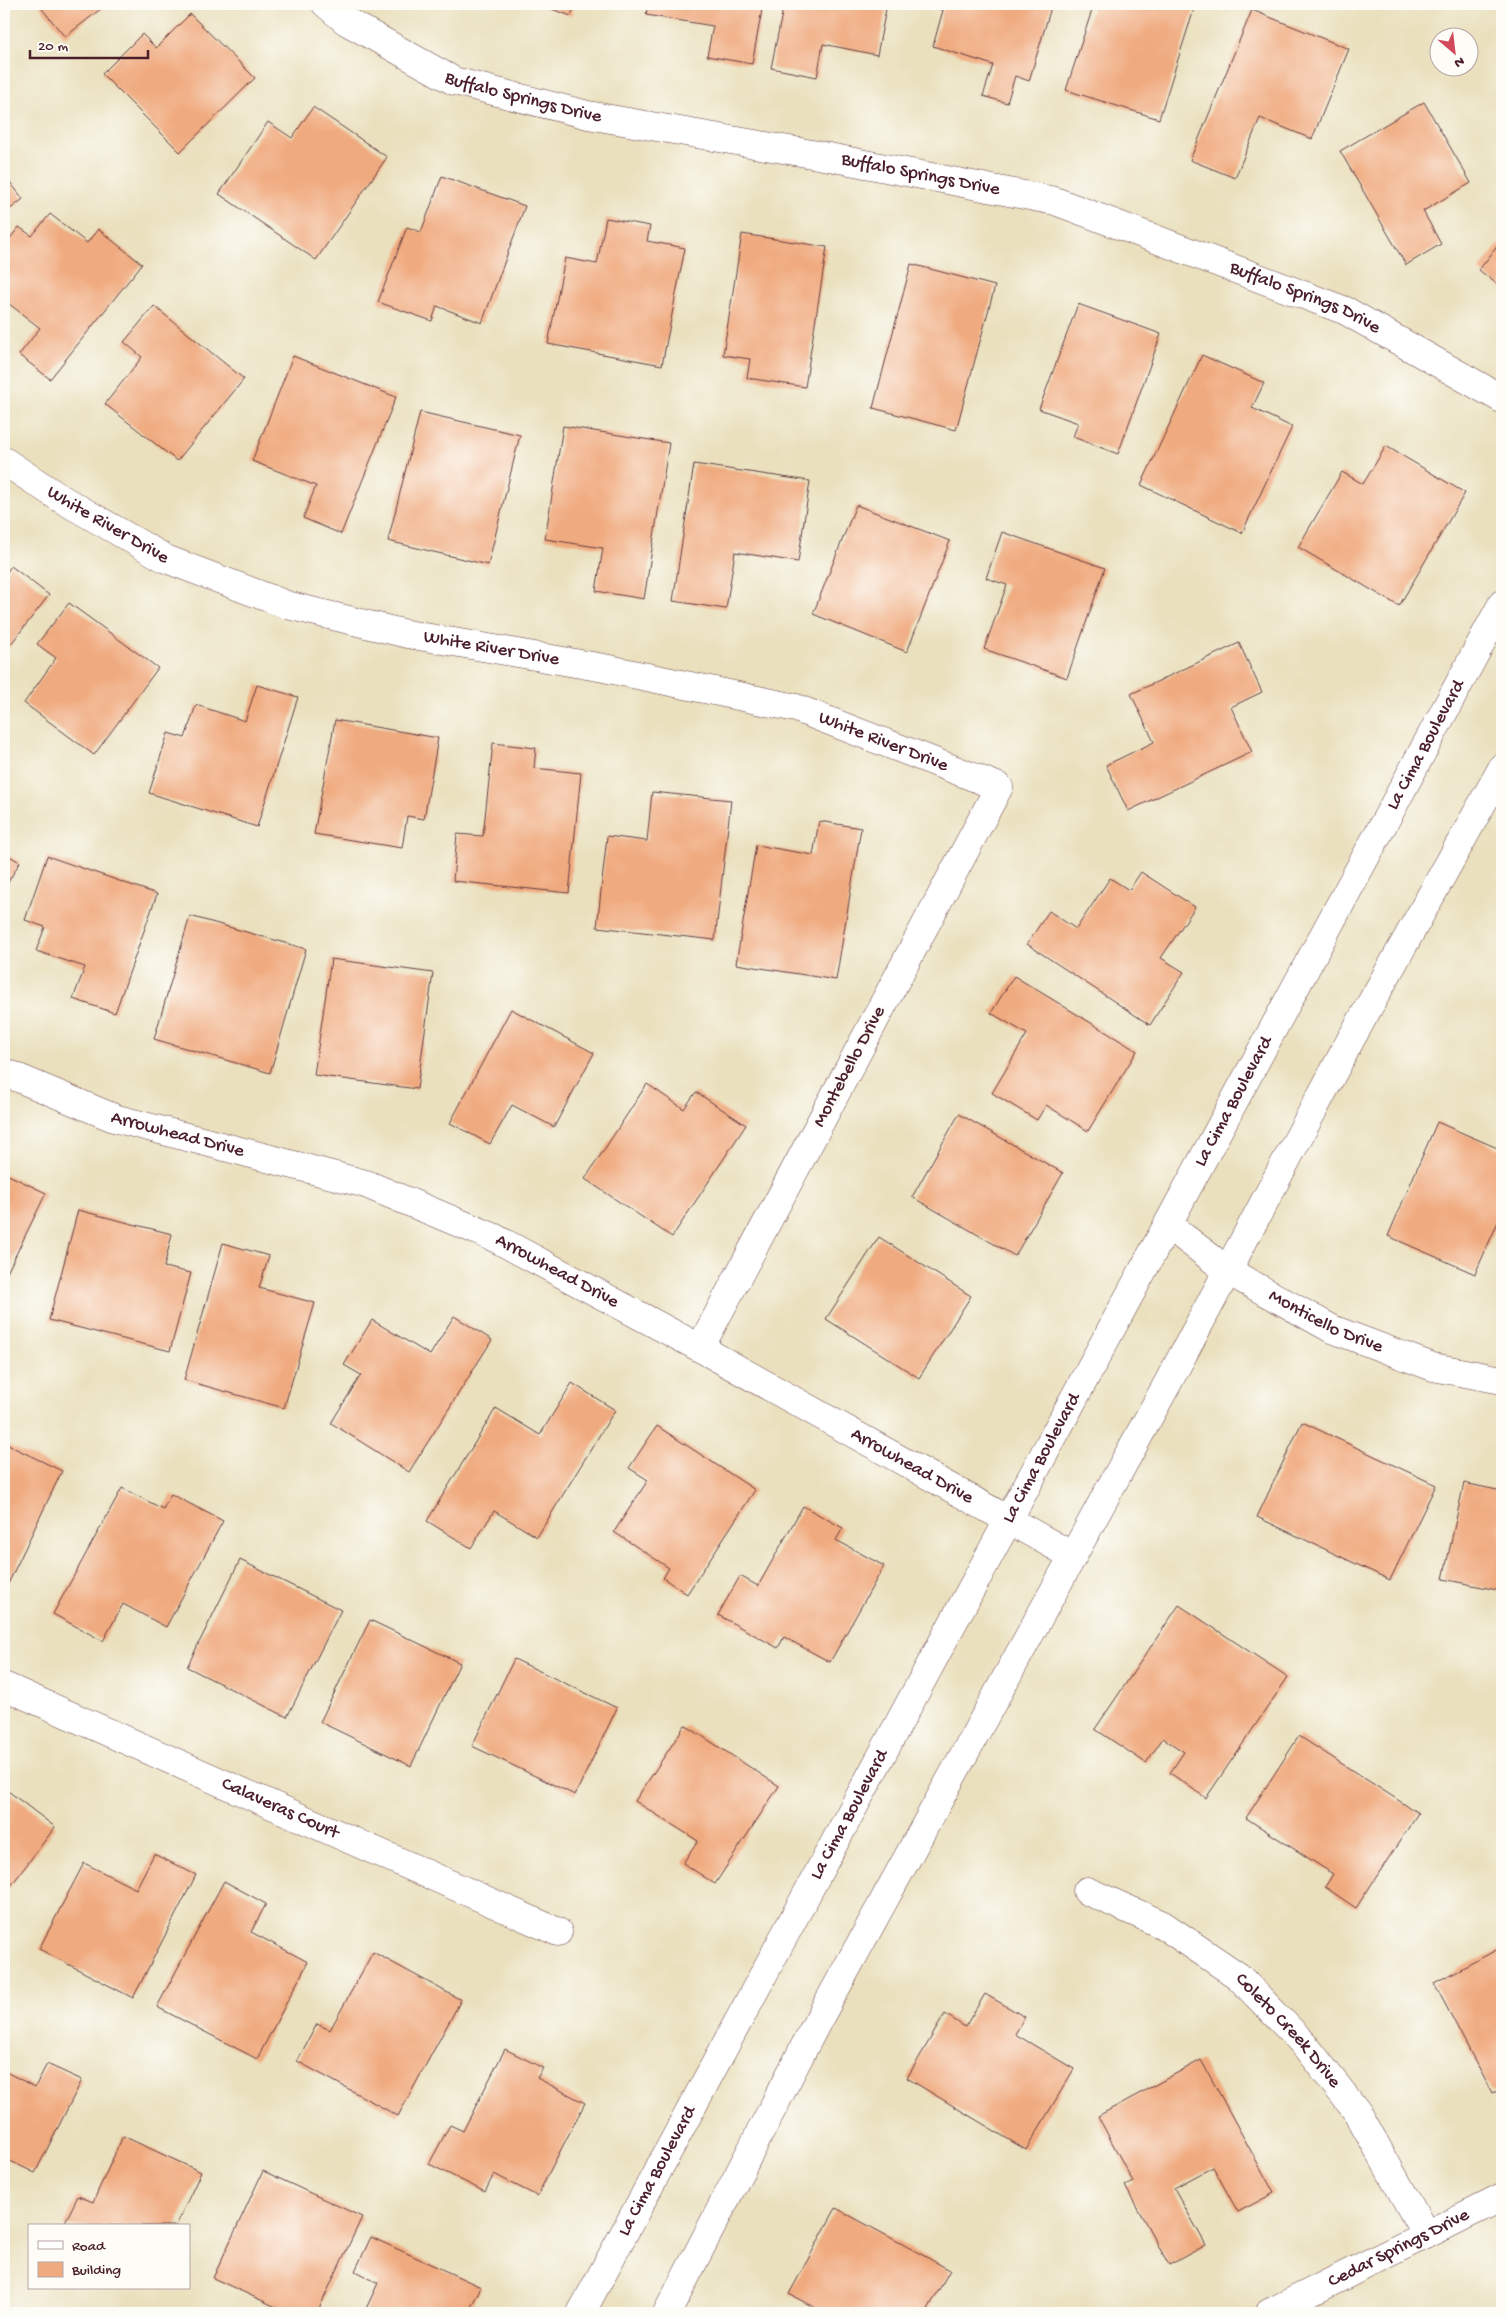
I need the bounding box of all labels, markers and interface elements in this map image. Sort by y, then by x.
scale bar [30,28,148,60]
north arrow [1428,28,1478,78]
text: 20 m [38,38,68,56]
text: N [1451,52,1467,71]
street label: Buffalo Springs Drive [439,66,604,129]
street label: Buffalo Springs Drive [838,148,1002,202]
street label: Buffalo Springs Drive [1225,256,1385,340]
street label: White River Drive [42,481,173,570]
street label: White River Drive [422,626,561,672]
street label: La Cima Boulevard [1382,675,1471,814]
street label: White River Drive [815,706,952,778]
street label: Montebello Drive [808,1002,892,1131]
street label: La Cima Boulevard [1189,1031,1279,1171]
street label: Arrowhead Drive [108,1106,247,1163]
street label: Arrowhead Drive [491,1229,623,1314]
street label: Monticello Drive [1264,1284,1386,1359]
street label: La Cima Boulevard [997,1388,1087,1527]
street label: Arrowhead Drive [847,1423,978,1510]
street label: La Cima Boulevard [805,1744,895,1884]
street label: Calaveras Court [218,1772,344,1846]
street label: Coleto Creek Drive [1230,1968,1346,2093]
street label: La Cima Boulevard [613,2101,703,2240]
street label: Cedar Springs Drive [1324,2203,1473,2293]
legend [28,2224,190,2290]
text: Road [72,2238,106,2256]
text: Building [71,2262,121,2280]

